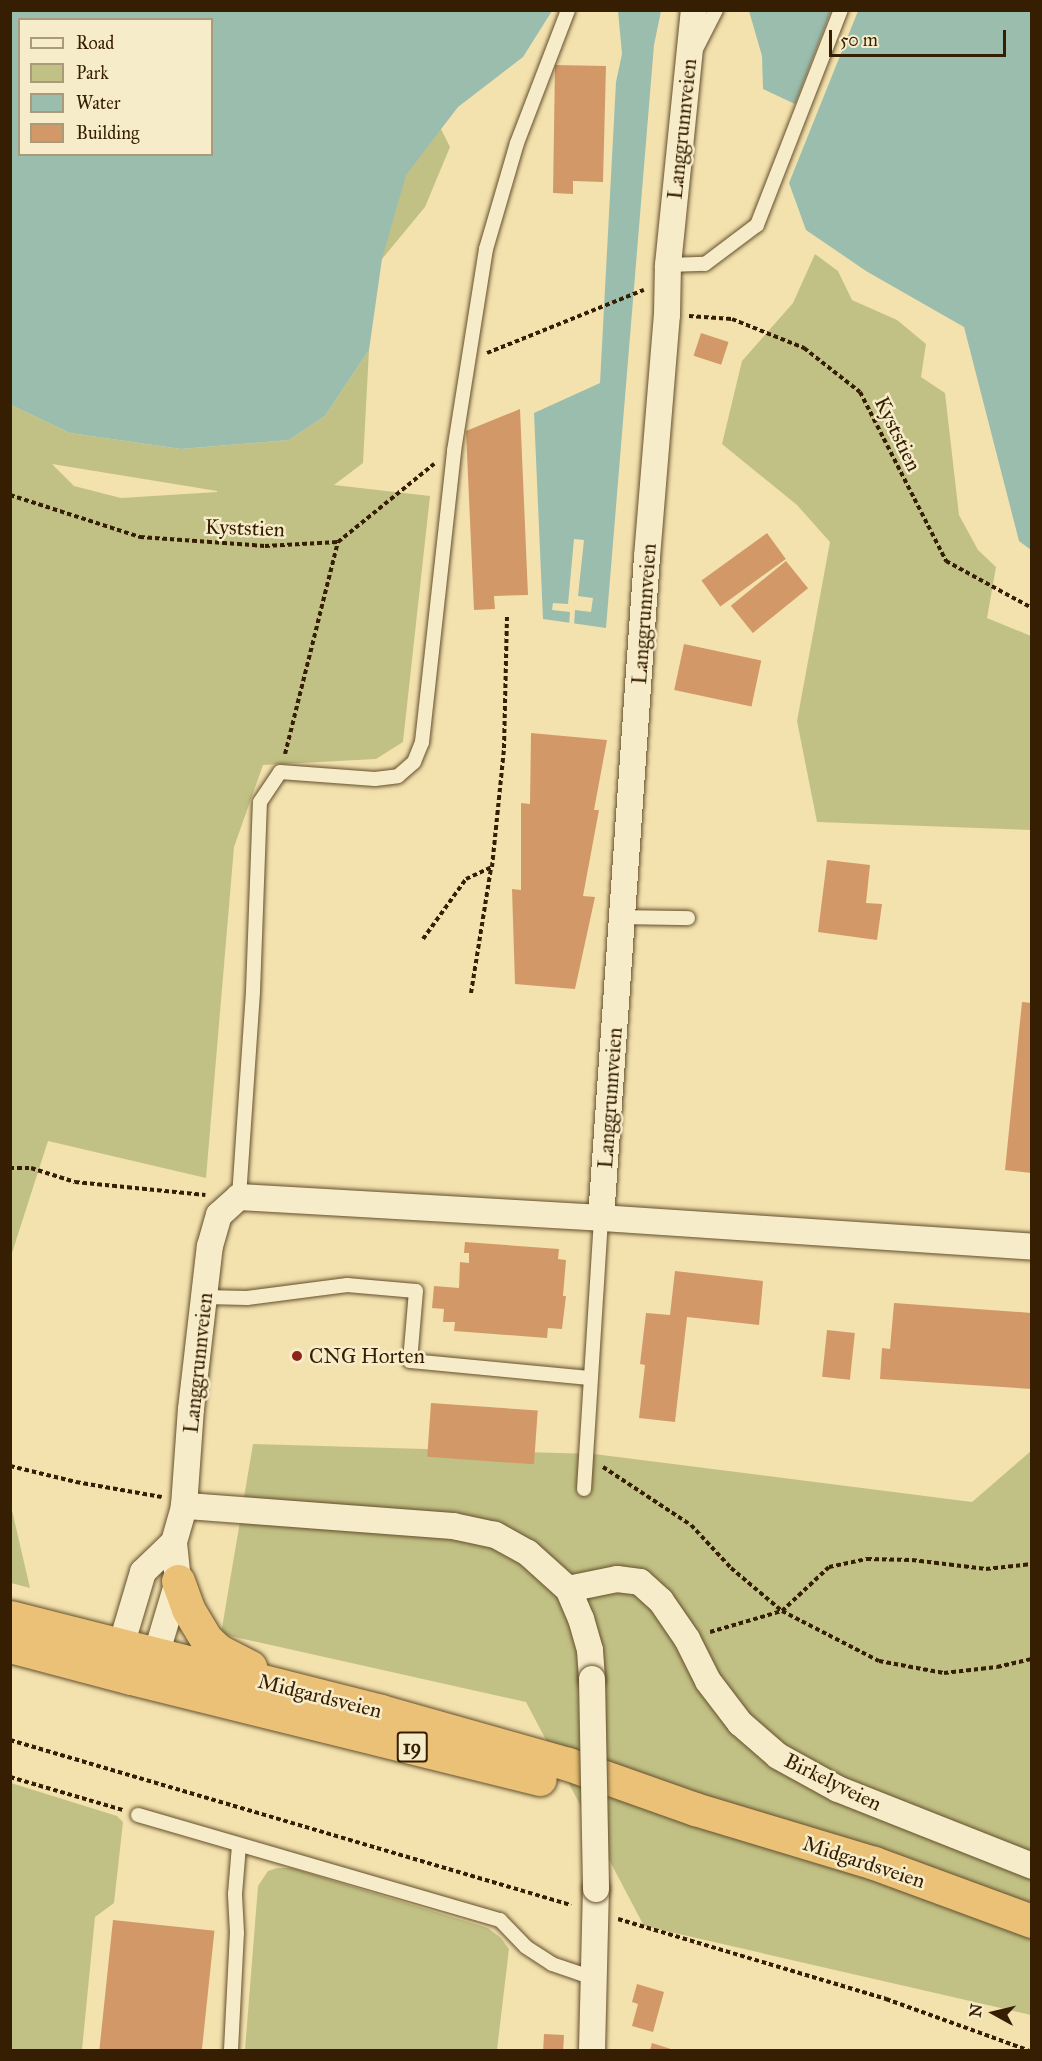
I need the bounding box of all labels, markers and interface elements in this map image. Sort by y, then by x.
legend [18,18,213,156]
scale bar [832,18,1009,56]
text: 50 m [840,29,878,51]
text: Road [76,32,114,54]
street label: Langgrunnveien [662,57,702,201]
text: Park [76,62,109,84]
text: Water [76,92,120,114]
text: Building [76,122,139,144]
street label: Kyststien [869,393,927,475]
street label: Kyststien [205,514,285,542]
street label: Langgrunnveien [627,543,661,685]
street label: Langgrunnveien [593,1027,627,1169]
street label: Langgrunnveien [178,1291,218,1435]
place label: CNG Horten [309,1343,425,1369]
marker: CNG Horten [290,1349,304,1363]
street label: Midgardsveien [255,1668,385,1724]
road number: 19 [396,1730,428,1764]
street label: Birkelyveien [780,1748,886,1816]
street label: Midgardsveien [800,1830,928,1894]
north arrow [964,1983,1024,2043]
text: N [965,2002,986,2018]

